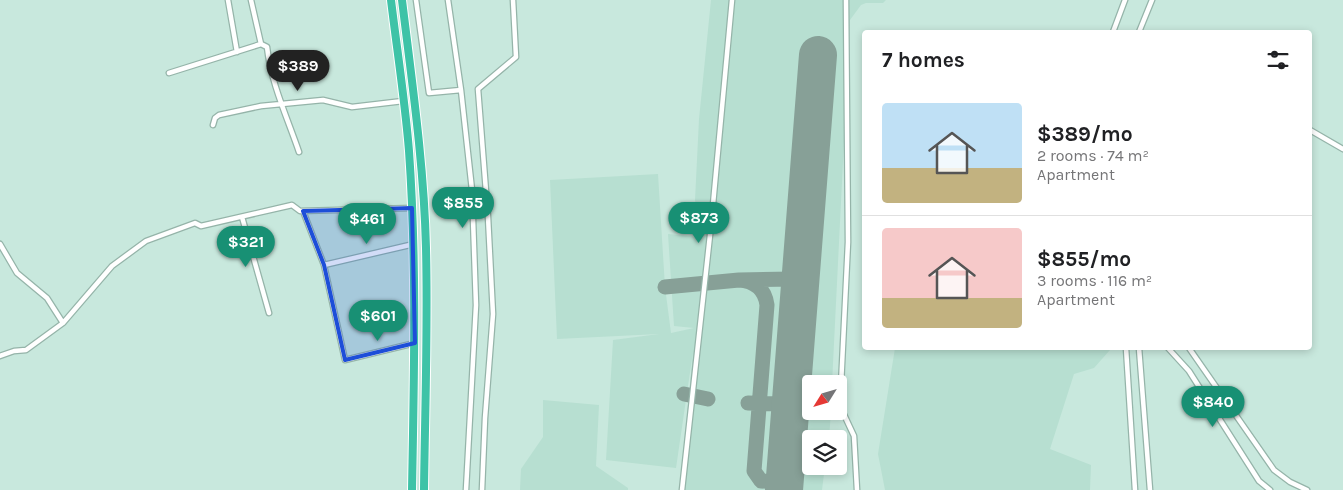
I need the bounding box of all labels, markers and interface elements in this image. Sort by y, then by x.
icon: filters [1264,46,1292,74]
text: 7 homes [882,48,965,72]
pin: $389 [268,49,328,92]
text: $389 [277,56,319,75]
text: $389/mo [1037,122,1133,146]
icon: home [922,123,982,183]
text: 2 rooms · 74 m² [1037,146,1149,165]
text: Apartment [1037,165,1115,184]
pin: $855 [433,186,493,229]
text: $855 [443,193,483,212]
pin: $461 [337,202,397,245]
pin: $873 [669,202,729,244]
text: $873 [679,208,719,227]
text: $461 [349,209,385,228]
pin: $321 [216,226,276,268]
text: $321 [228,232,264,251]
text: $855/mo [1037,247,1131,271]
icon: home [922,248,982,308]
text: 3 rooms · 116 m² [1037,271,1152,290]
text: Apartment [1037,290,1115,309]
pin: $601 [348,300,408,342]
text: $601 [360,306,396,325]
north arrow [802,375,848,420]
map controls [802,375,847,475]
pin: $840 [1183,386,1243,428]
text: $840 [1192,392,1234,411]
button: layers [802,430,847,475]

